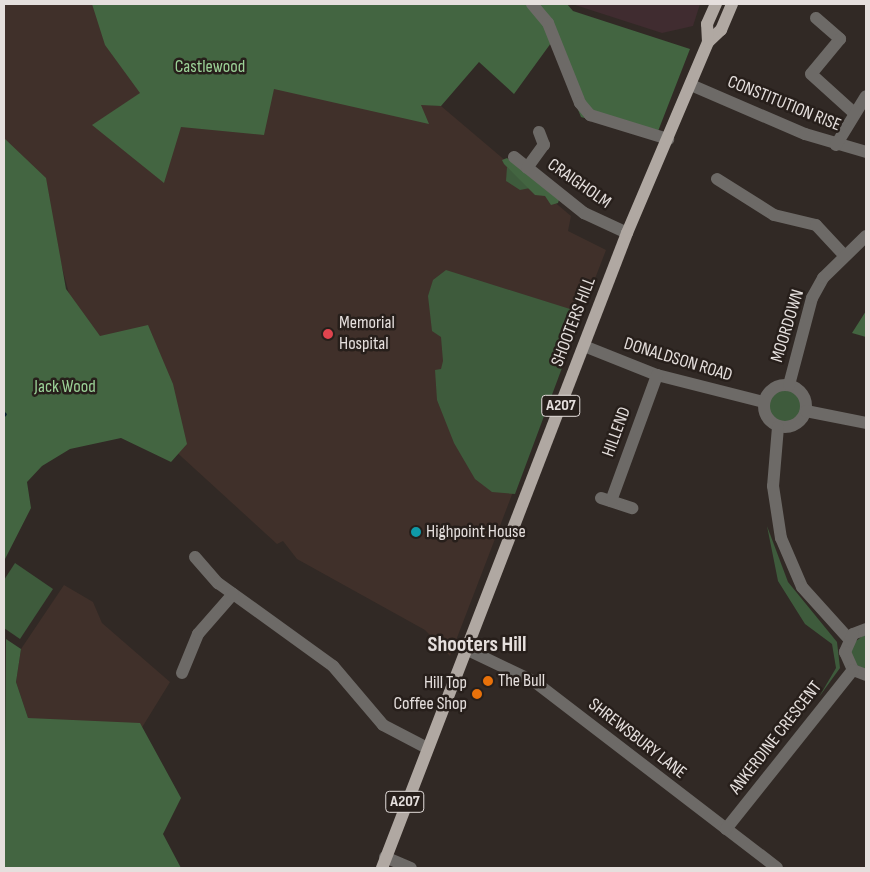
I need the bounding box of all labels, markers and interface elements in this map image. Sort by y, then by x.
park label: Castlewood [175,56,245,78]
street label: CONSTITUTION RISE [724,71,844,137]
street label: CRAIGHOLM [543,154,615,214]
street label: SHOOTERS HILL [547,274,601,370]
street label: MOORDOWN [767,287,809,365]
place label: Memorial Hospital [339,313,395,356]
marker: Memorial Hospital [321,327,335,341]
street label: DONALDSON ROAD [621,333,735,387]
park label: Jack Wood [34,376,96,398]
road number: A207 [541,392,581,420]
street label: HILLEND [598,404,636,460]
place label: Highpoint House [426,521,526,543]
marker: Highpoint House [410,526,422,538]
district label: Shooters Hill [427,632,527,658]
place label: The Bull [498,670,545,692]
place label: Hill Top Coffee Shop [393,673,467,716]
marker: The Bull [482,675,494,687]
street label: ANKERDINE CRESCENT [725,677,827,799]
marker: Hill Top Coffee Shop [471,688,483,700]
street label: SHREWSBURY LANE [584,694,690,784]
road number: A207 [385,789,425,816]

